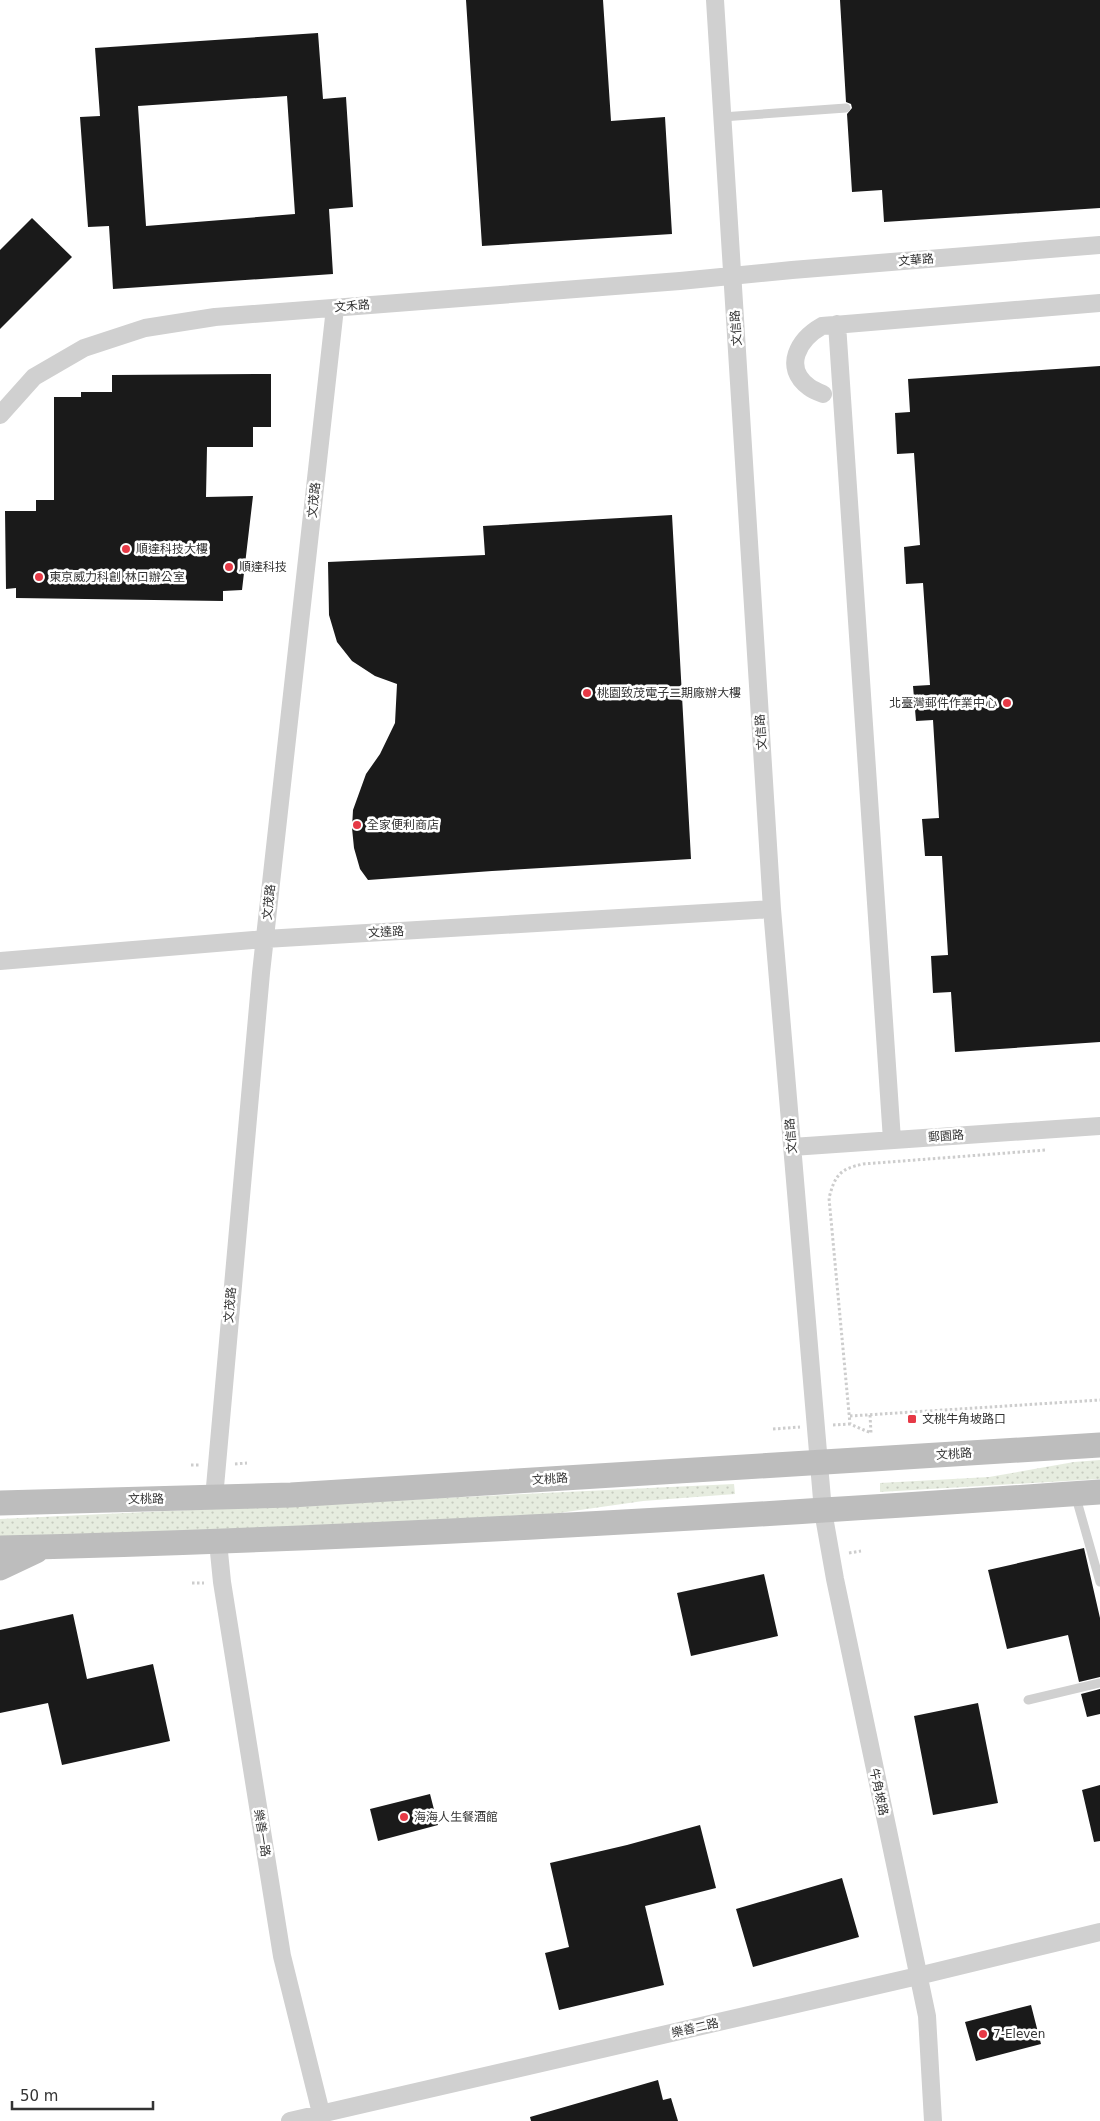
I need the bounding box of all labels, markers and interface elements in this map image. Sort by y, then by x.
street label: 文華路 [897,251,935,269]
street label: 文禾路 [333,297,371,315]
street label: 文信路 [728,310,744,346]
street label: 文茂路 [305,481,323,519]
place label: 順達科技大樓 [136,542,208,556]
marker: 順達科技大樓 [120,543,132,555]
place label: 順達科技 [239,560,287,574]
marker: 順達科技 [223,561,235,573]
place label: 東京威力科創 林口辦公室 [49,570,185,584]
marker: 東京威力科創 林口辦公室 [33,571,45,583]
place label: 桃園致茂電子二期廠辦大樓 [597,686,741,700]
marker: 桃園致茂電子二期廠辦大樓 [581,687,593,699]
place label: 北臺灣郵件作業中心 [889,696,997,710]
marker: 北臺灣郵件作業中心 [1001,697,1013,709]
street label: 文信路 [753,714,769,750]
place label: 全家便利商店 [367,818,439,832]
marker: 全家便利商店 [351,819,363,831]
street label: 文茂路 [260,883,278,921]
street label: 文達路 [368,924,404,940]
street label: 文信路 [782,1117,800,1155]
street label: 郵園路 [928,1128,964,1144]
street label: 文茂路 [221,1286,239,1324]
place label: 文桃牛角坡路口 [922,1412,1006,1426]
marker: 文桃牛角坡路口 [906,1413,918,1425]
street label: 文桃路 [936,1446,972,1462]
street label: 文桃路 [532,1471,568,1487]
street label: 文桃路 [128,1492,164,1506]
street label: 牛角坡路 [867,1767,891,1817]
street label: 樂善一路 [251,1808,273,1858]
place label: 海海人生餐酒館 [414,1810,498,1824]
marker: 海海人生餐酒館 [398,1811,410,1823]
street label: 樂善二路 [670,2016,720,2040]
place label: 7-Eleven [993,2027,1045,2041]
marker: 7-Eleven [977,2028,989,2040]
scale bar [12,2078,154,2110]
text: 50 m [20,2087,58,2105]

